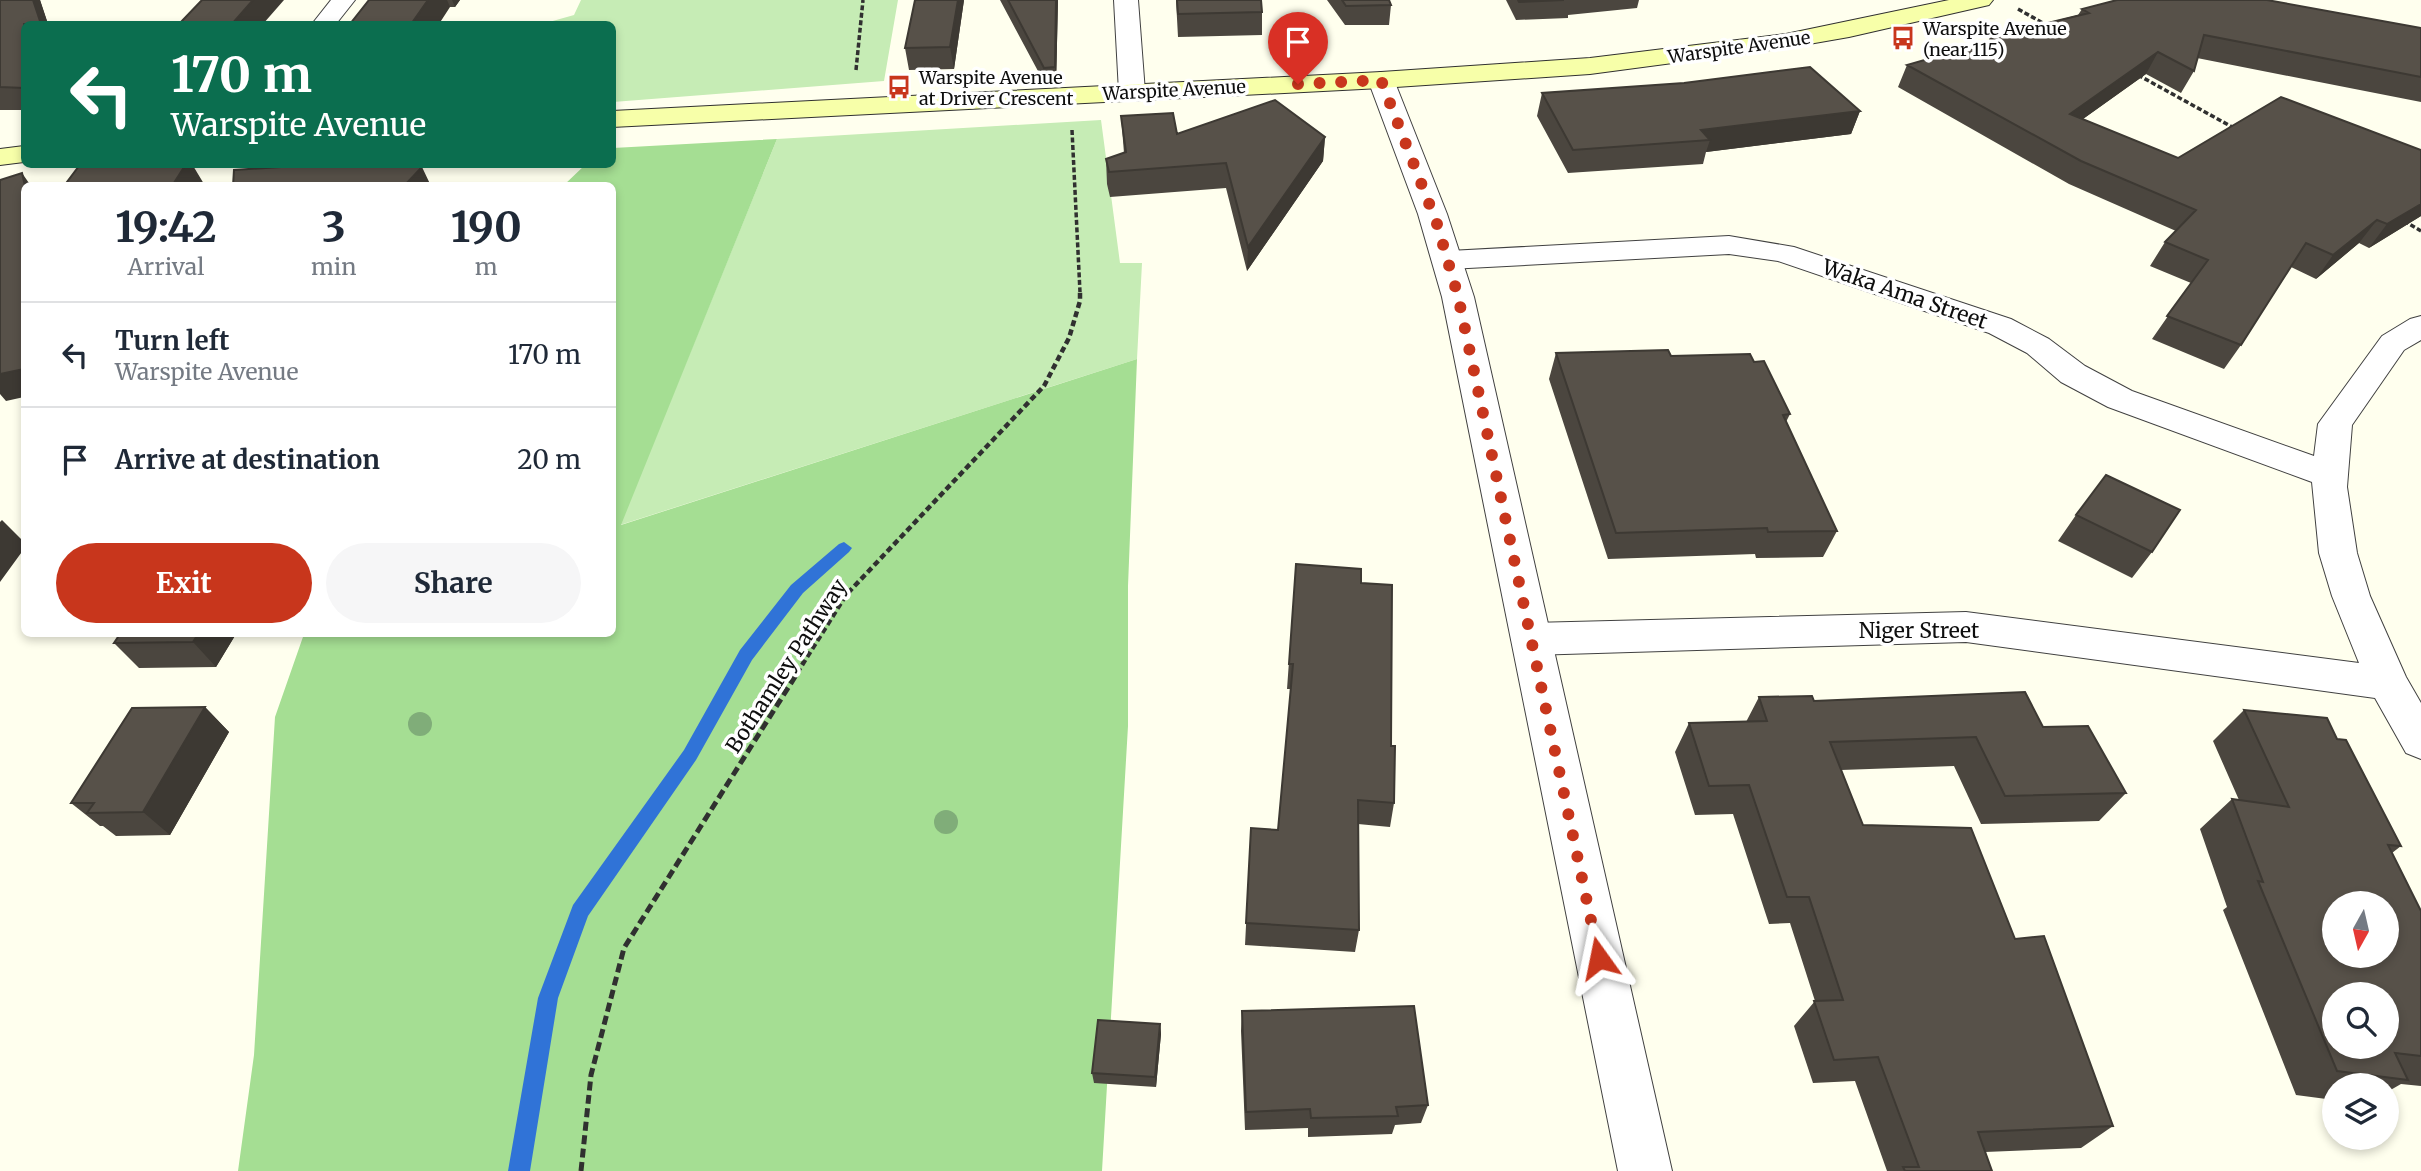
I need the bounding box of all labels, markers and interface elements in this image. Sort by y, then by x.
pin [1268,12.0,1328,84]
place label: Warspite Avenue (near 115) [1922,17,2067,61]
icon: arrive [1279,23,1317,61]
bus stop icon: Warspite Avenue (near 115) [1889,24,1917,52]
street label: Warspite Avenue [1665,26,1812,69]
text: 170 m [171,44,312,105]
icon: left [56,49,147,140]
place label: Warspite Avenue at Driver Crescent [918,66,1073,110]
bus stop icon: Warspite Avenue at Driver Crescent [885,73,913,101]
street label: Warspite Avenue [1101,75,1246,105]
text: Warspite Avenue [171,105,426,145]
text: 19:42 [115,201,217,253]
text: 3 [322,201,346,253]
text: 190 [451,201,522,253]
text: Arrival [128,252,204,281]
text: min [311,252,356,281]
text: m [475,252,498,281]
street label: Waka Ama Street [1818,253,1991,335]
text: Turn left [115,324,229,357]
icon: left [56,336,94,374]
text: 170 m [508,338,581,371]
text: Warspite Avenue [115,357,298,386]
icon: arrive [56,441,94,479]
text: Arrive at destination [115,443,380,476]
text: 20 m [517,443,581,476]
button: Exit [56,543,312,623]
button: Share [326,543,581,623]
street label: Bothamley Pathway [720,573,853,758]
street label: Niger Street [1859,617,1979,644]
north arrow [2322,891,2399,968]
map controls [2322,891,2399,1150]
position arrow [1562,921,1636,995]
button: search [2322,982,2399,1059]
button: layers [2322,1073,2399,1150]

